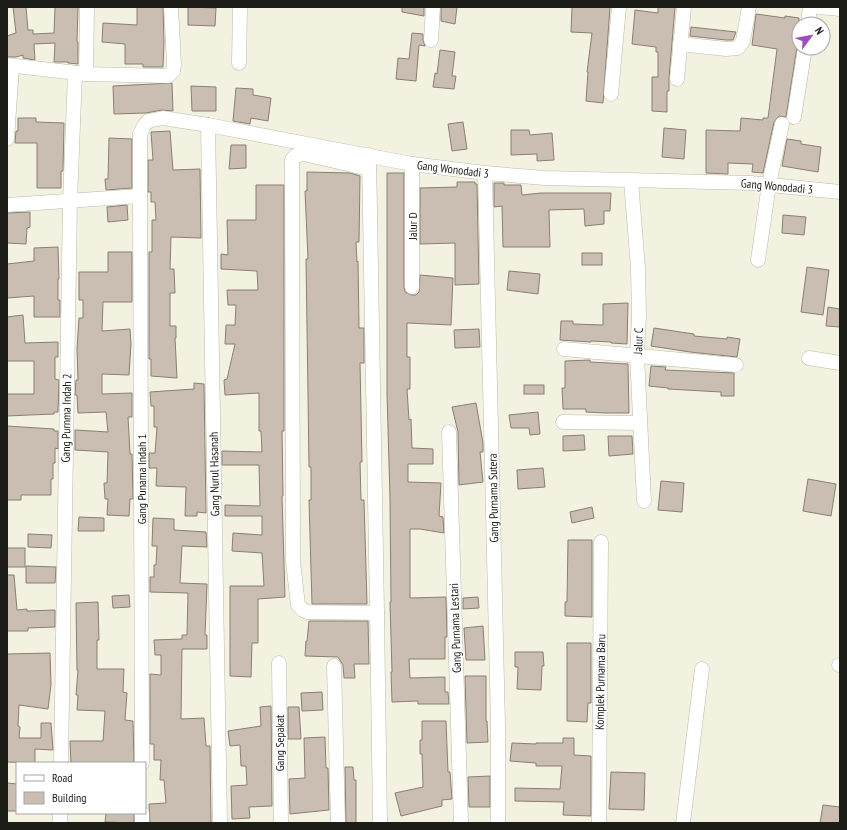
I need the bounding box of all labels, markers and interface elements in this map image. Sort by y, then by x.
north arrow [791,16,831,56]
text: N [812,24,827,37]
street label: Gang Wonodadi 3 [416,157,490,181]
street label: Gang Wonodadi 3 [740,175,814,197]
street label: Jalur D [405,212,420,241]
street label: Jalur C [630,327,646,356]
street label: Gang Purnma Indah 2 [58,373,74,463]
street label: Gang Nurul Hasanah [206,432,222,516]
street label: Gang Punama Indah 1 [134,434,149,524]
street label: Gang Purnama Sutera [485,453,501,543]
street label: Gang Purnama Lestari [446,583,464,673]
street label: Komplek Purnama Baru [592,634,608,730]
street label: Gang Sepakat [272,714,287,771]
legend [16,762,146,814]
text: Road [52,770,72,785]
text: Building [52,790,87,805]

